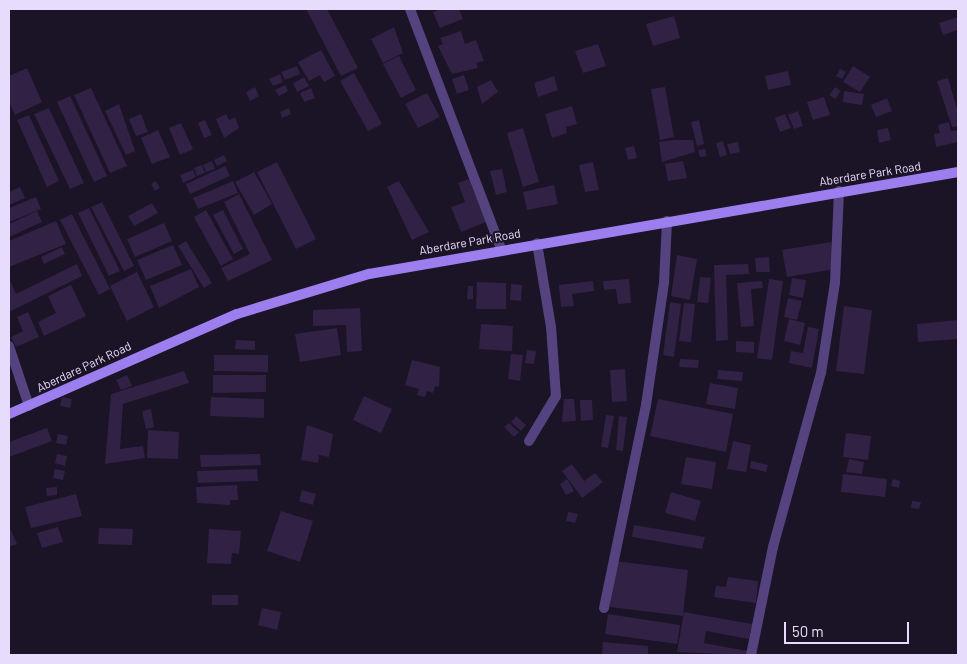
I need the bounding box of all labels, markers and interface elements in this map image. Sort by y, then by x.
street label: Aberdare Park Road [818,159,922,189]
street label: Aberdare Park Road [418,226,522,258]
street label: Aberdare Park Road [34,339,134,395]
scale bar [787,612,912,644]
text: 50 m [792,622,824,640]

